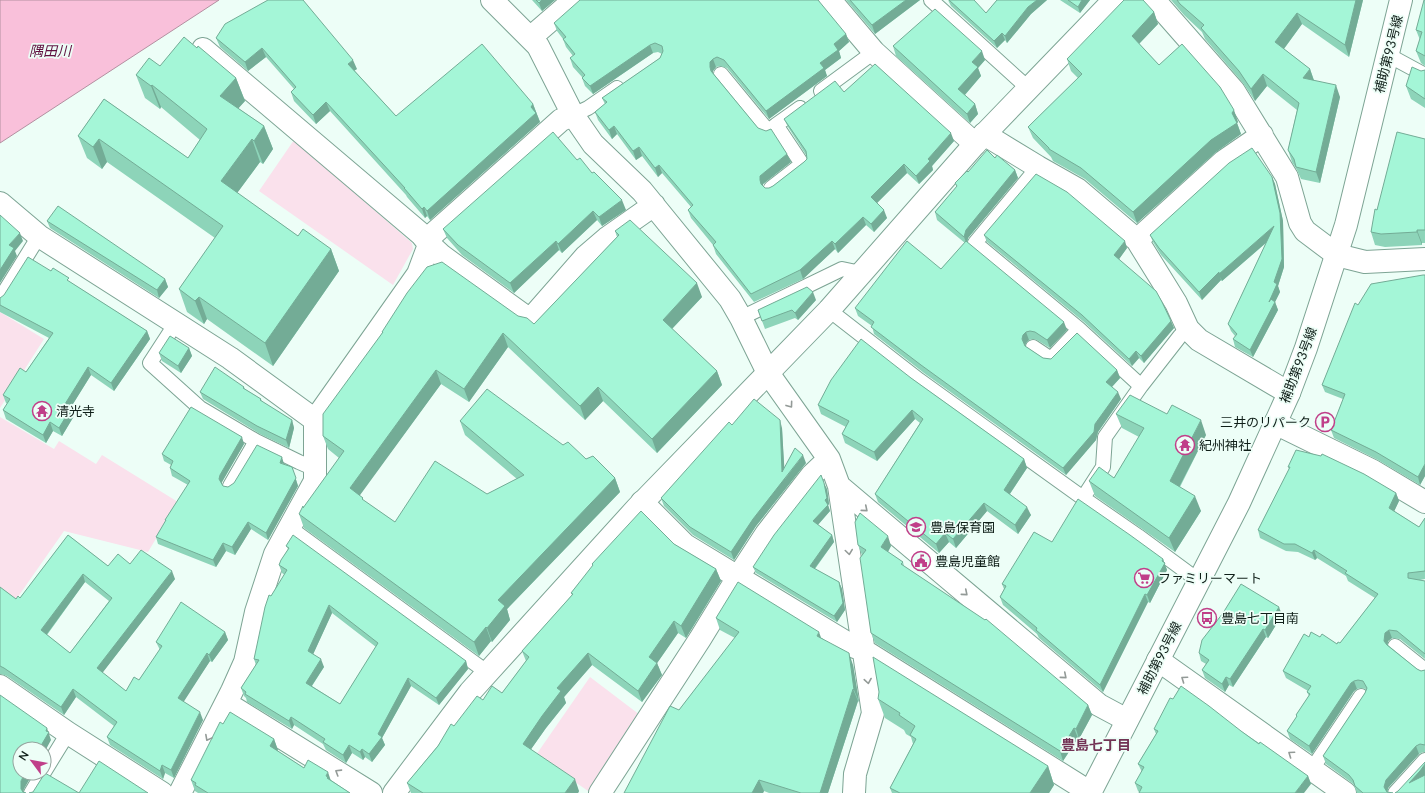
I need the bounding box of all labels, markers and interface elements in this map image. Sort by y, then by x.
street label: 補助第93号線 [1371,13,1405,95]
water label: 隅田川 [29,42,73,59]
street label: 補助第93号線 [1276,325,1320,405]
temple icon: 清光寺 [31,400,53,422]
one-way arrow [785,401,793,408]
place label: 清光寺 [56,403,95,419]
parking icon: 三井のリパーク [1314,411,1336,433]
place label: 三井のリパーク [1220,414,1311,430]
temple icon: 紀州神社 [1174,434,1196,456]
place label: 紀州神社 [1199,437,1251,453]
one-way arrow [860,505,868,512]
school or university icon: 豊島保育園 [905,516,927,538]
place label: 豊島保育園 [930,519,995,535]
one-way arrow [844,549,853,556]
public building icon: 豊島児童館 [910,550,932,572]
place label: 豊島児童館 [935,553,1000,569]
supermarket icon: ファミリーマート [1133,567,1155,589]
place label: ファミリーマート [1158,570,1262,586]
one-way arrow [960,588,967,595]
bus stop icon: 豊島七丁目南 [1196,607,1218,629]
place label: 豊島七丁目南 [1221,610,1299,626]
street label: 補助第93号線 [1134,619,1184,697]
one-way arrow [1060,672,1067,679]
one-way arrow [1182,676,1189,683]
one-way arrow [863,678,872,684]
one-way arrow [205,733,213,741]
district label: 豊島七丁目 [1061,736,1131,753]
north arrow [12,741,52,781]
text: N [15,748,31,762]
one-way arrow [1288,752,1295,759]
one-way arrow [335,770,342,777]

